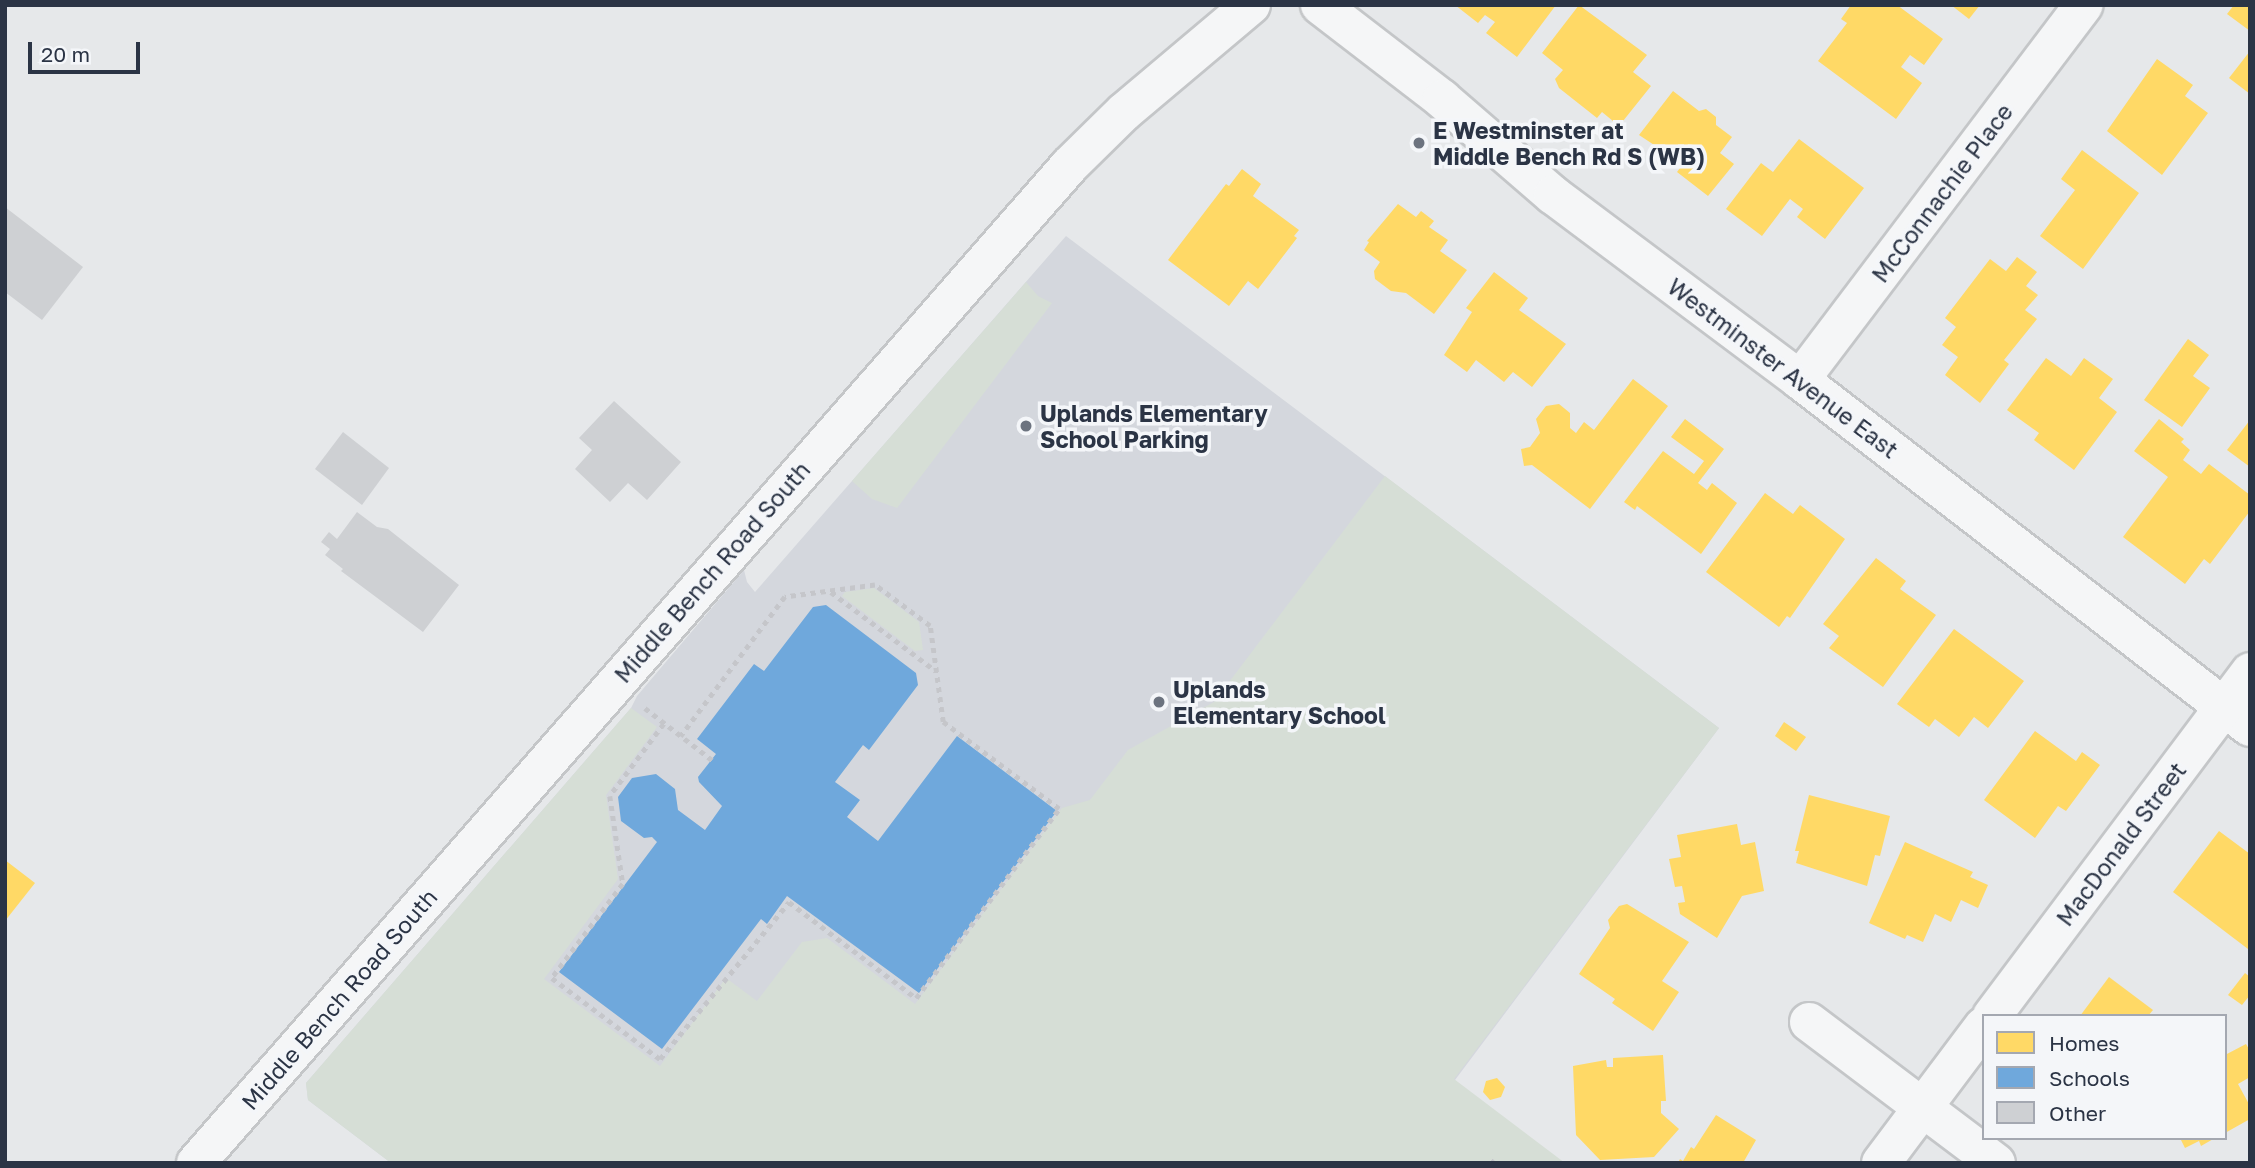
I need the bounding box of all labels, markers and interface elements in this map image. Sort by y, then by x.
scale bar [32,28,144,72]
text: 20 m [41,41,90,67]
street label: McConnachie Place [1866,98,2018,288]
place label: E Westminster at Middle Bench Rd S (WB) [1433,116,1705,170]
marker: E Westminster at Middle Bench Rd S (WB) [1411,135,1427,151]
street label: Westminster Avenue East [1662,272,1904,464]
place label: Uplands Elementary School Parking [1040,399,1268,453]
marker: Uplands Elementary School Parking [1018,418,1034,434]
street label: Middle Bench Road South [609,456,815,688]
place label: Uplands Elementary School [1173,675,1386,729]
marker: Uplands Elementary School [1151,694,1167,710]
street label: MacDonald Street [2051,757,2191,931]
street label: Middle Bench Road South [236,883,442,1115]
legend [1982,1014,2227,1140]
text: Homes [2049,1030,2119,1056]
text: Schools [2049,1065,2130,1091]
text: Other [2049,1100,2106,1126]

